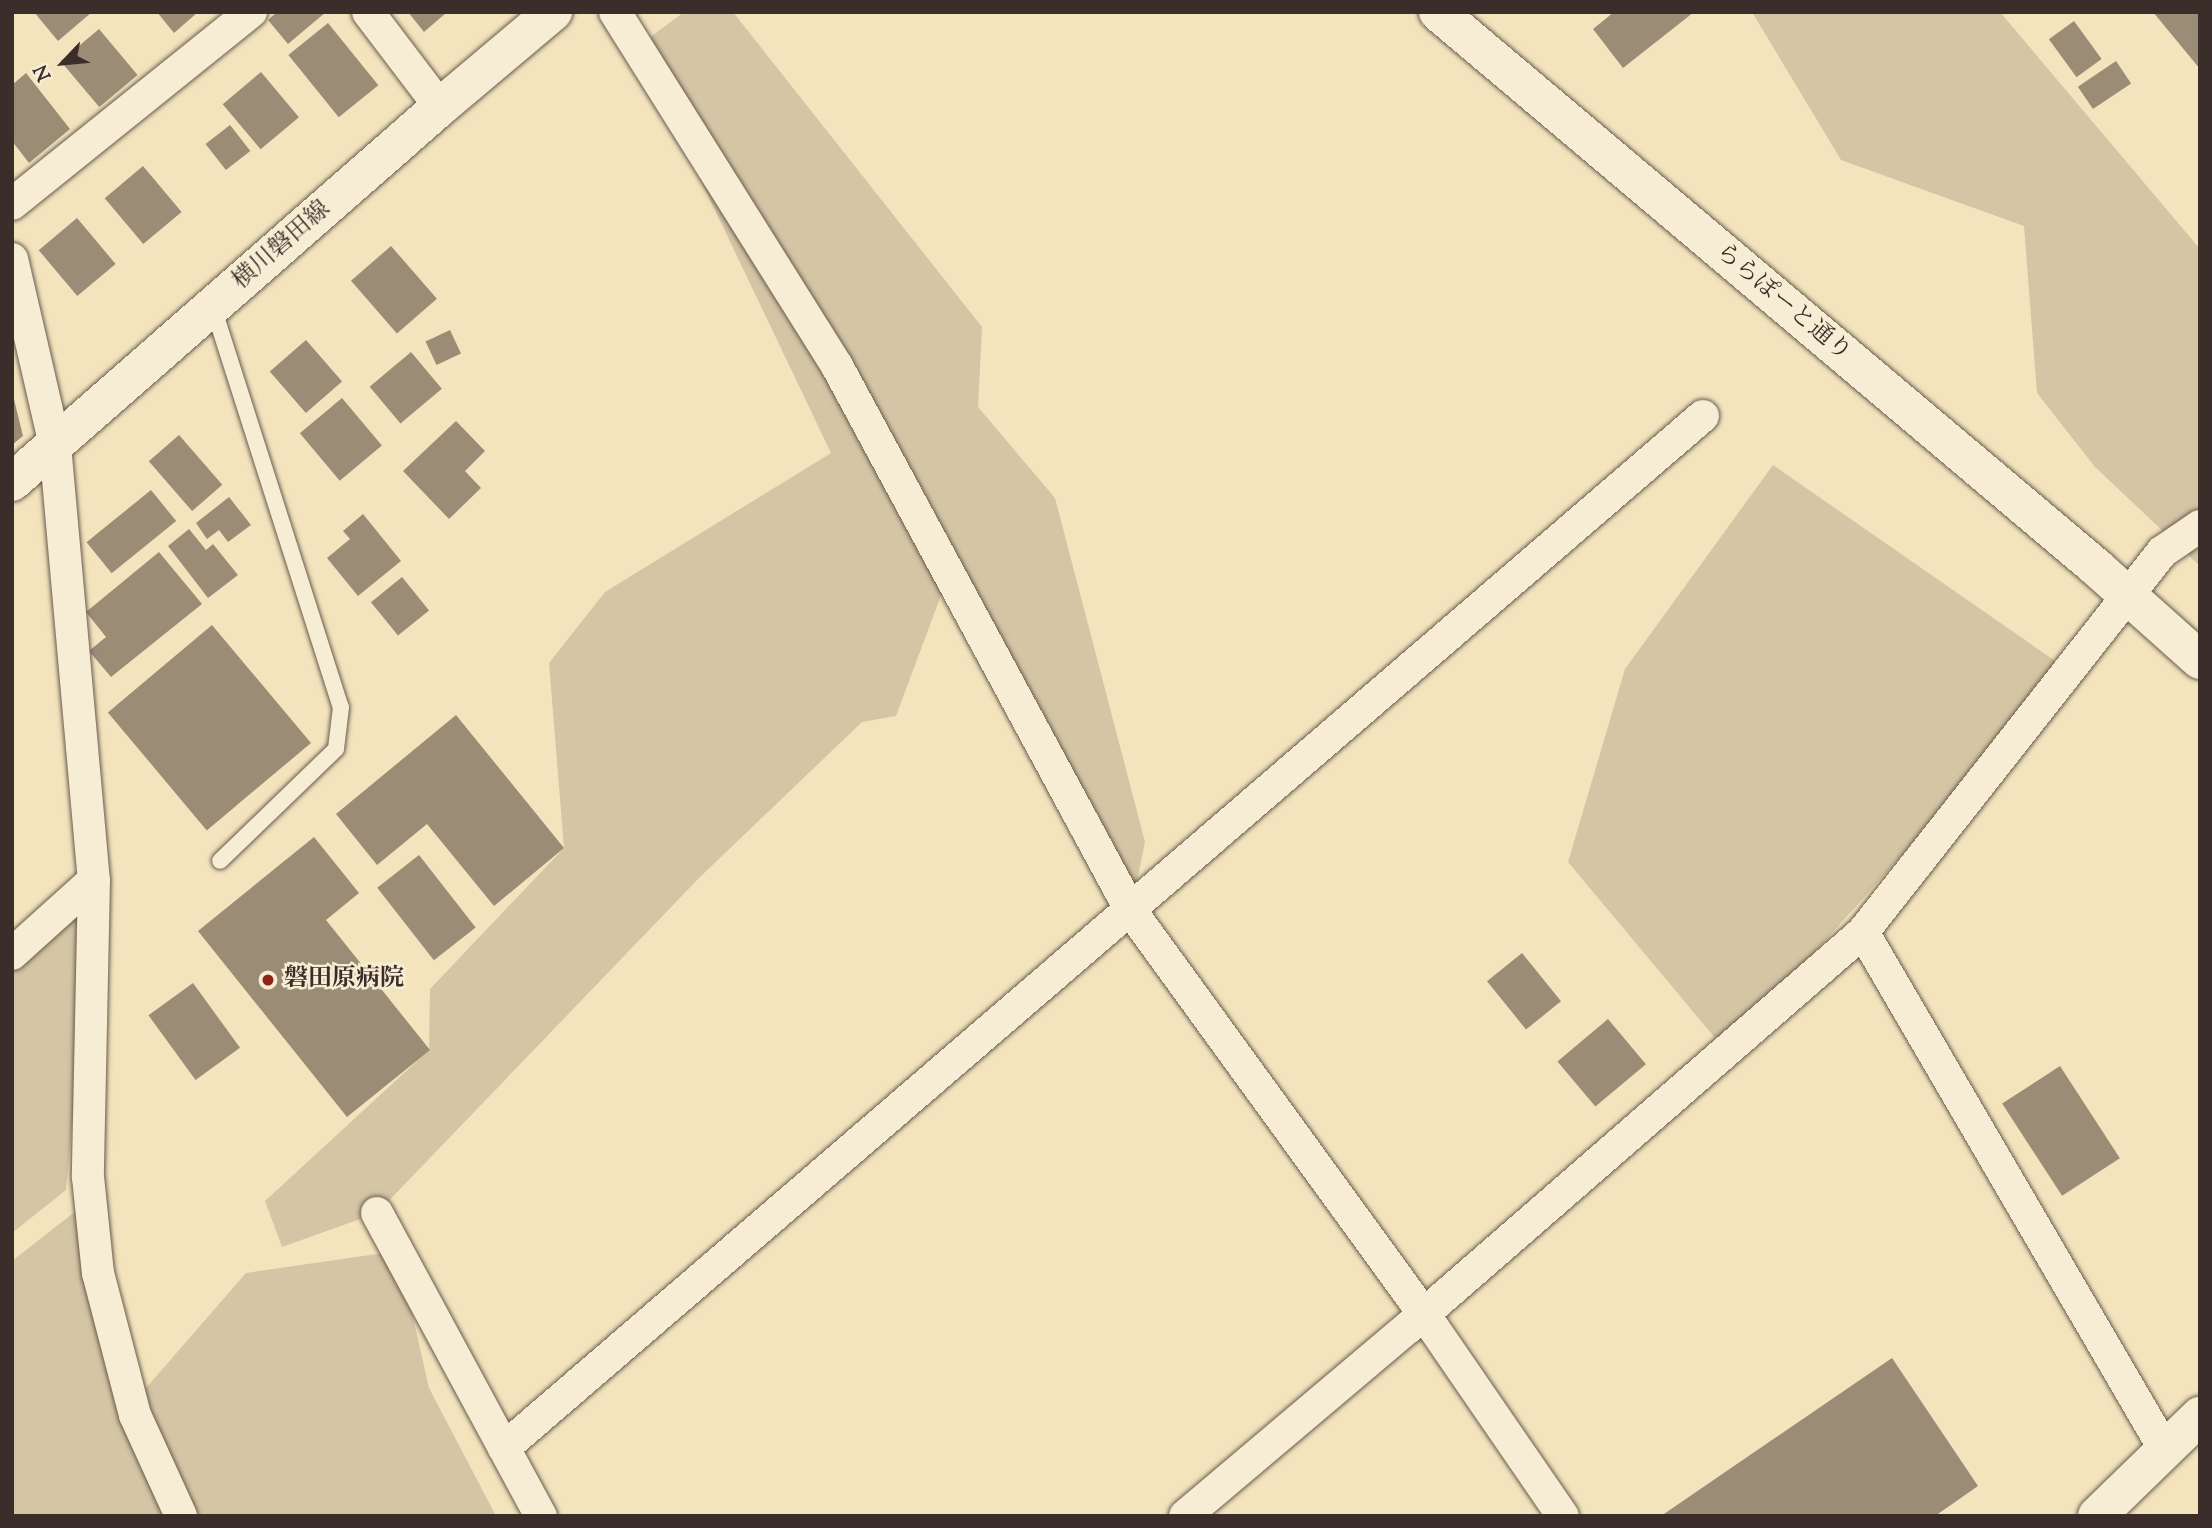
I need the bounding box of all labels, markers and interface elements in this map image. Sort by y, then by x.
north arrow [28,28,98,98]
text: N [28,60,59,85]
street label: 横川磐田線 [227,196,337,296]
street label: ららぽーと通り [1709,238,1857,368]
place label: 磐田原病院 [284,966,404,994]
marker: 磐田原病院 [258,970,278,990]

